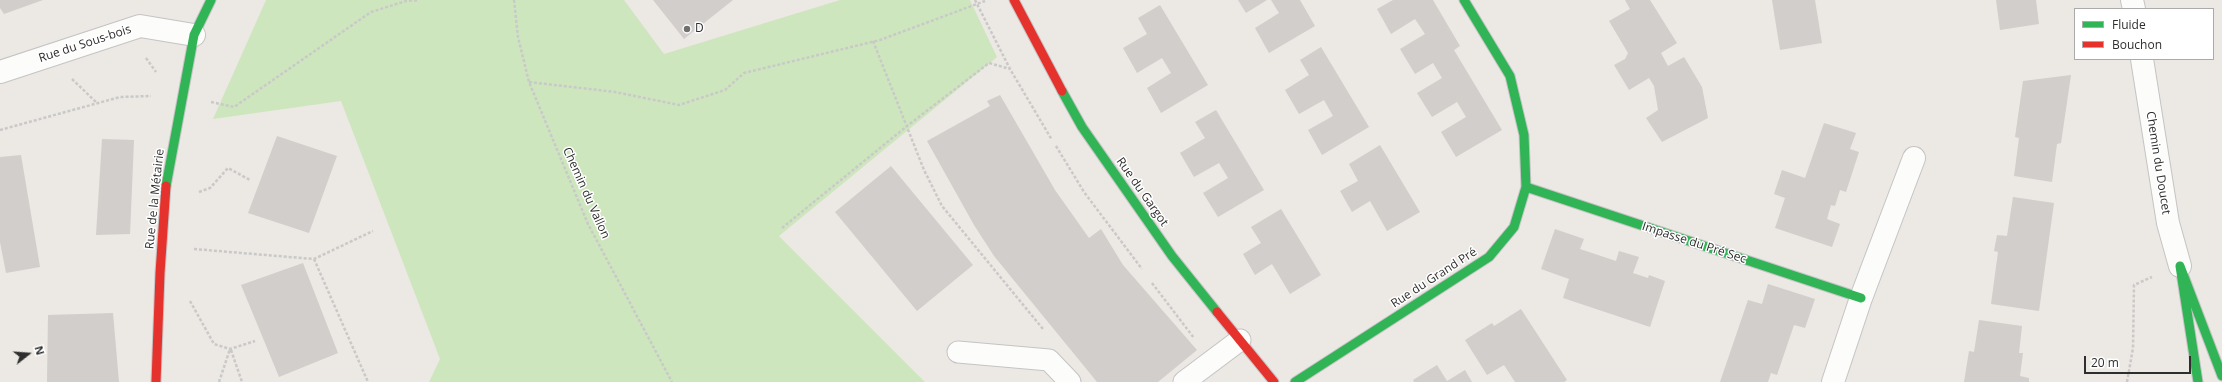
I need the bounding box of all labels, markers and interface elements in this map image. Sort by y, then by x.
legend [2074,8,2214,60]
text: Fluide [2112,16,2146,33]
street label: Rue du Sous-bois [37,22,133,66]
place label: D [695,22,704,36]
marker: D [682,24,692,34]
text: Bouchon [2112,36,2162,53]
street label: Chemin du Doucet [2143,110,2173,216]
street label: Chemin du Vallon [559,145,613,241]
street label: Rue de la Métairie [143,148,167,250]
street label: Rue du Gargot [1113,155,1171,229]
street label: Impasse du Pré Sec [1640,219,1748,267]
street label: Rue du Grand Pré [1388,245,1480,311]
north arrow [8,334,48,374]
text: N [31,344,48,357]
scale bar [2086,348,2193,374]
text: 20 m [2091,354,2119,371]

